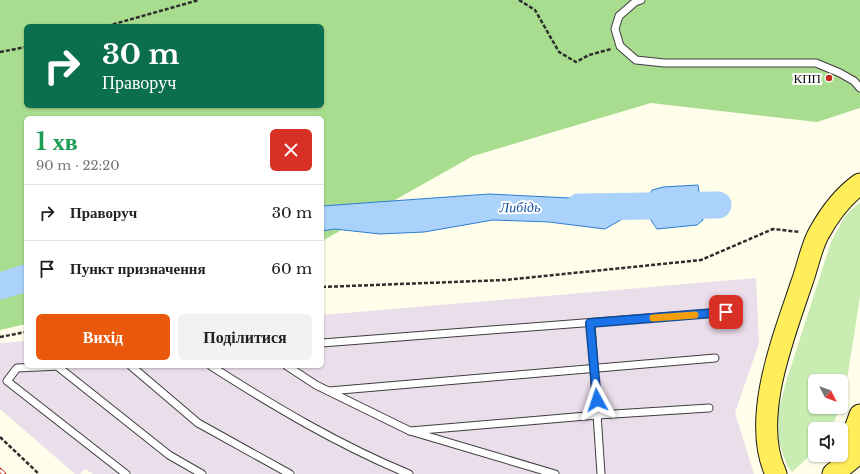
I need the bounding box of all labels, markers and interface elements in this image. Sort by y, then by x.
text: 30 m [102,37,179,72]
icon: right [36,40,88,92]
place label: КПП [794,70,821,87]
text: Праворуч [102,72,176,94]
marker: КПП [824,73,834,83]
text: 1 хв [36,127,78,156]
button: close [270,129,312,171]
text: 90 m · 22:20 [36,157,120,174]
water label: Либідь [498,198,541,216]
icon: right [36,202,58,224]
text: Праворуч [70,203,137,222]
text: 30 m [272,203,312,222]
icon: arrive [36,258,58,280]
text: Пункт призначення [70,259,206,278]
text: 60 m [271,259,312,278]
pin [709,295,743,329]
icon: arrive [715,301,737,323]
button: Вихід [36,314,170,360]
button: Поділитися [178,314,312,360]
north arrow [808,374,848,414]
map controls [808,374,848,462]
position arrow [576,379,618,421]
button: sound [808,422,848,462]

